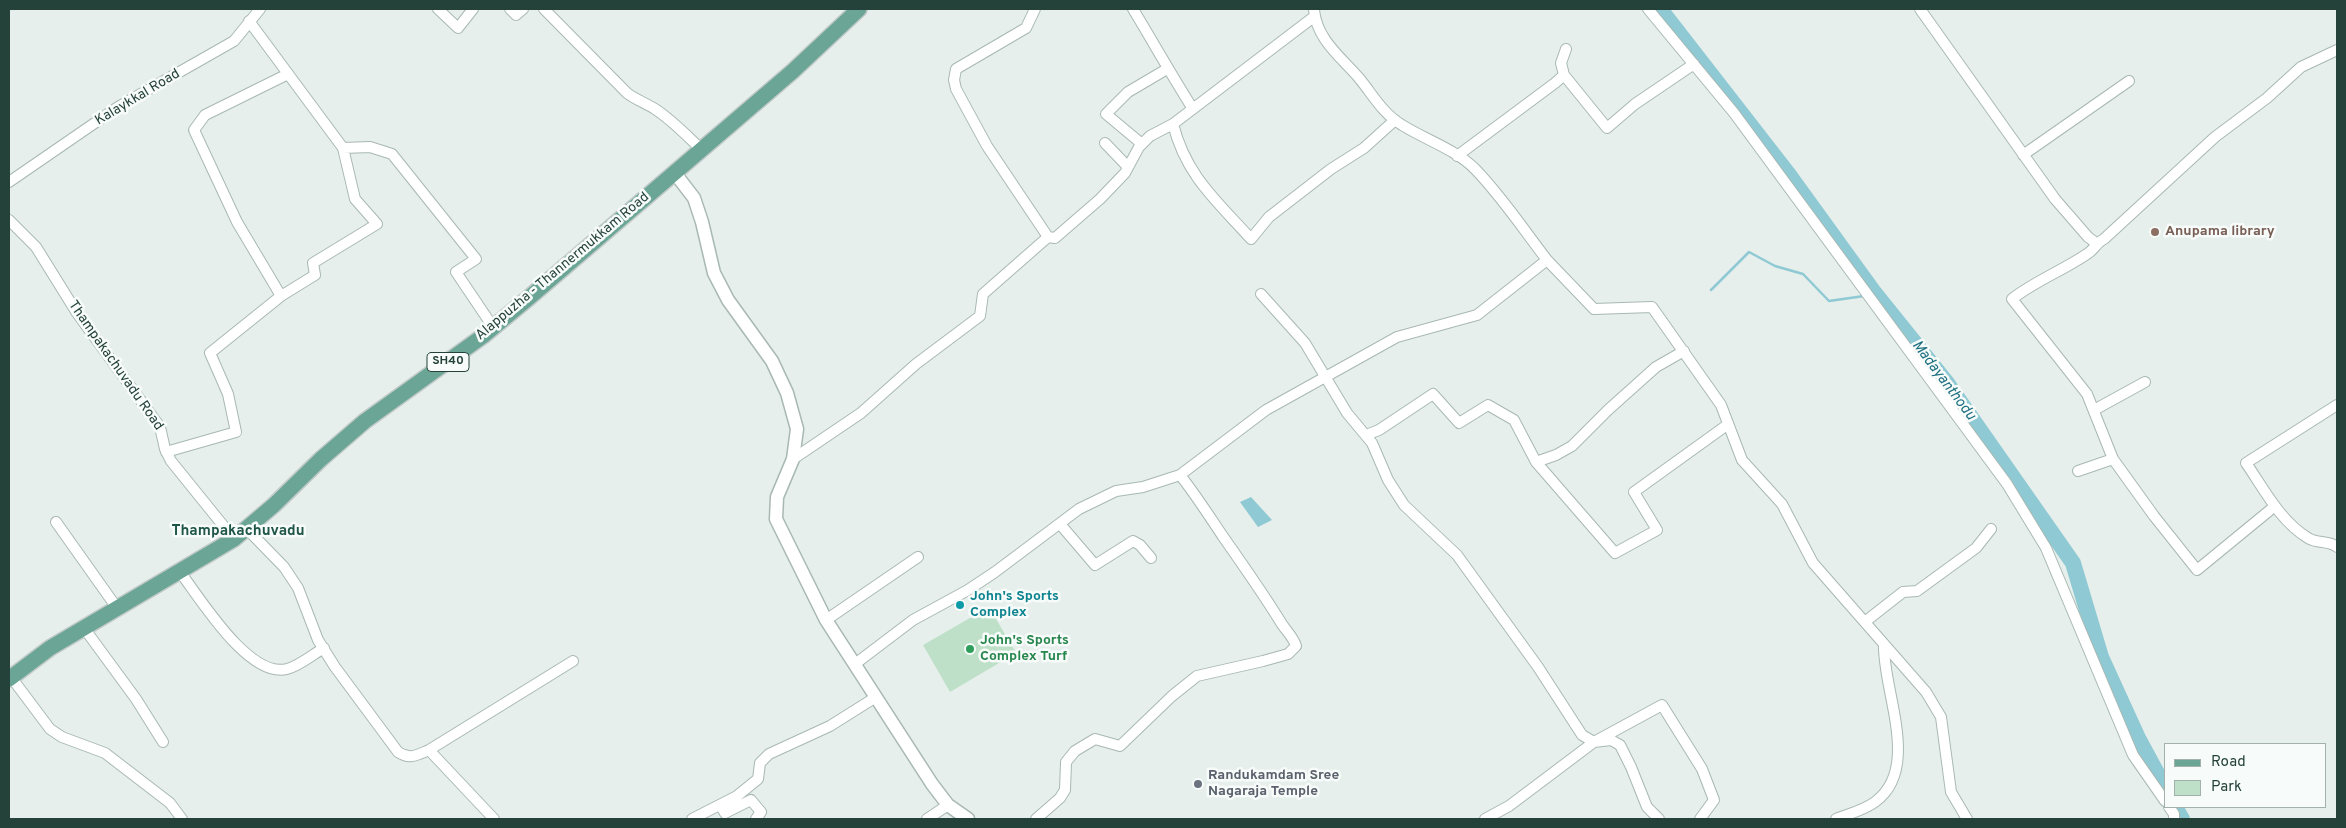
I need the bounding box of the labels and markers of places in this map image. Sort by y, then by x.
place label: Anupama library [2165,224,2275,240]
marker: Anupama library [2149,226,2161,238]
place label: John's Sports Complex [970,589,1059,622]
marker: John's Sports Complex [954,599,966,611]
place label: John's Sports Complex Turf [980,633,1069,666]
marker: John's Sports Complex Turf [964,643,976,655]
place label: Randukamdam Sree Nagaraja Temple [1208,768,1339,800]
marker: Randukamdam Sree Nagaraja Temple [1192,778,1204,790]

